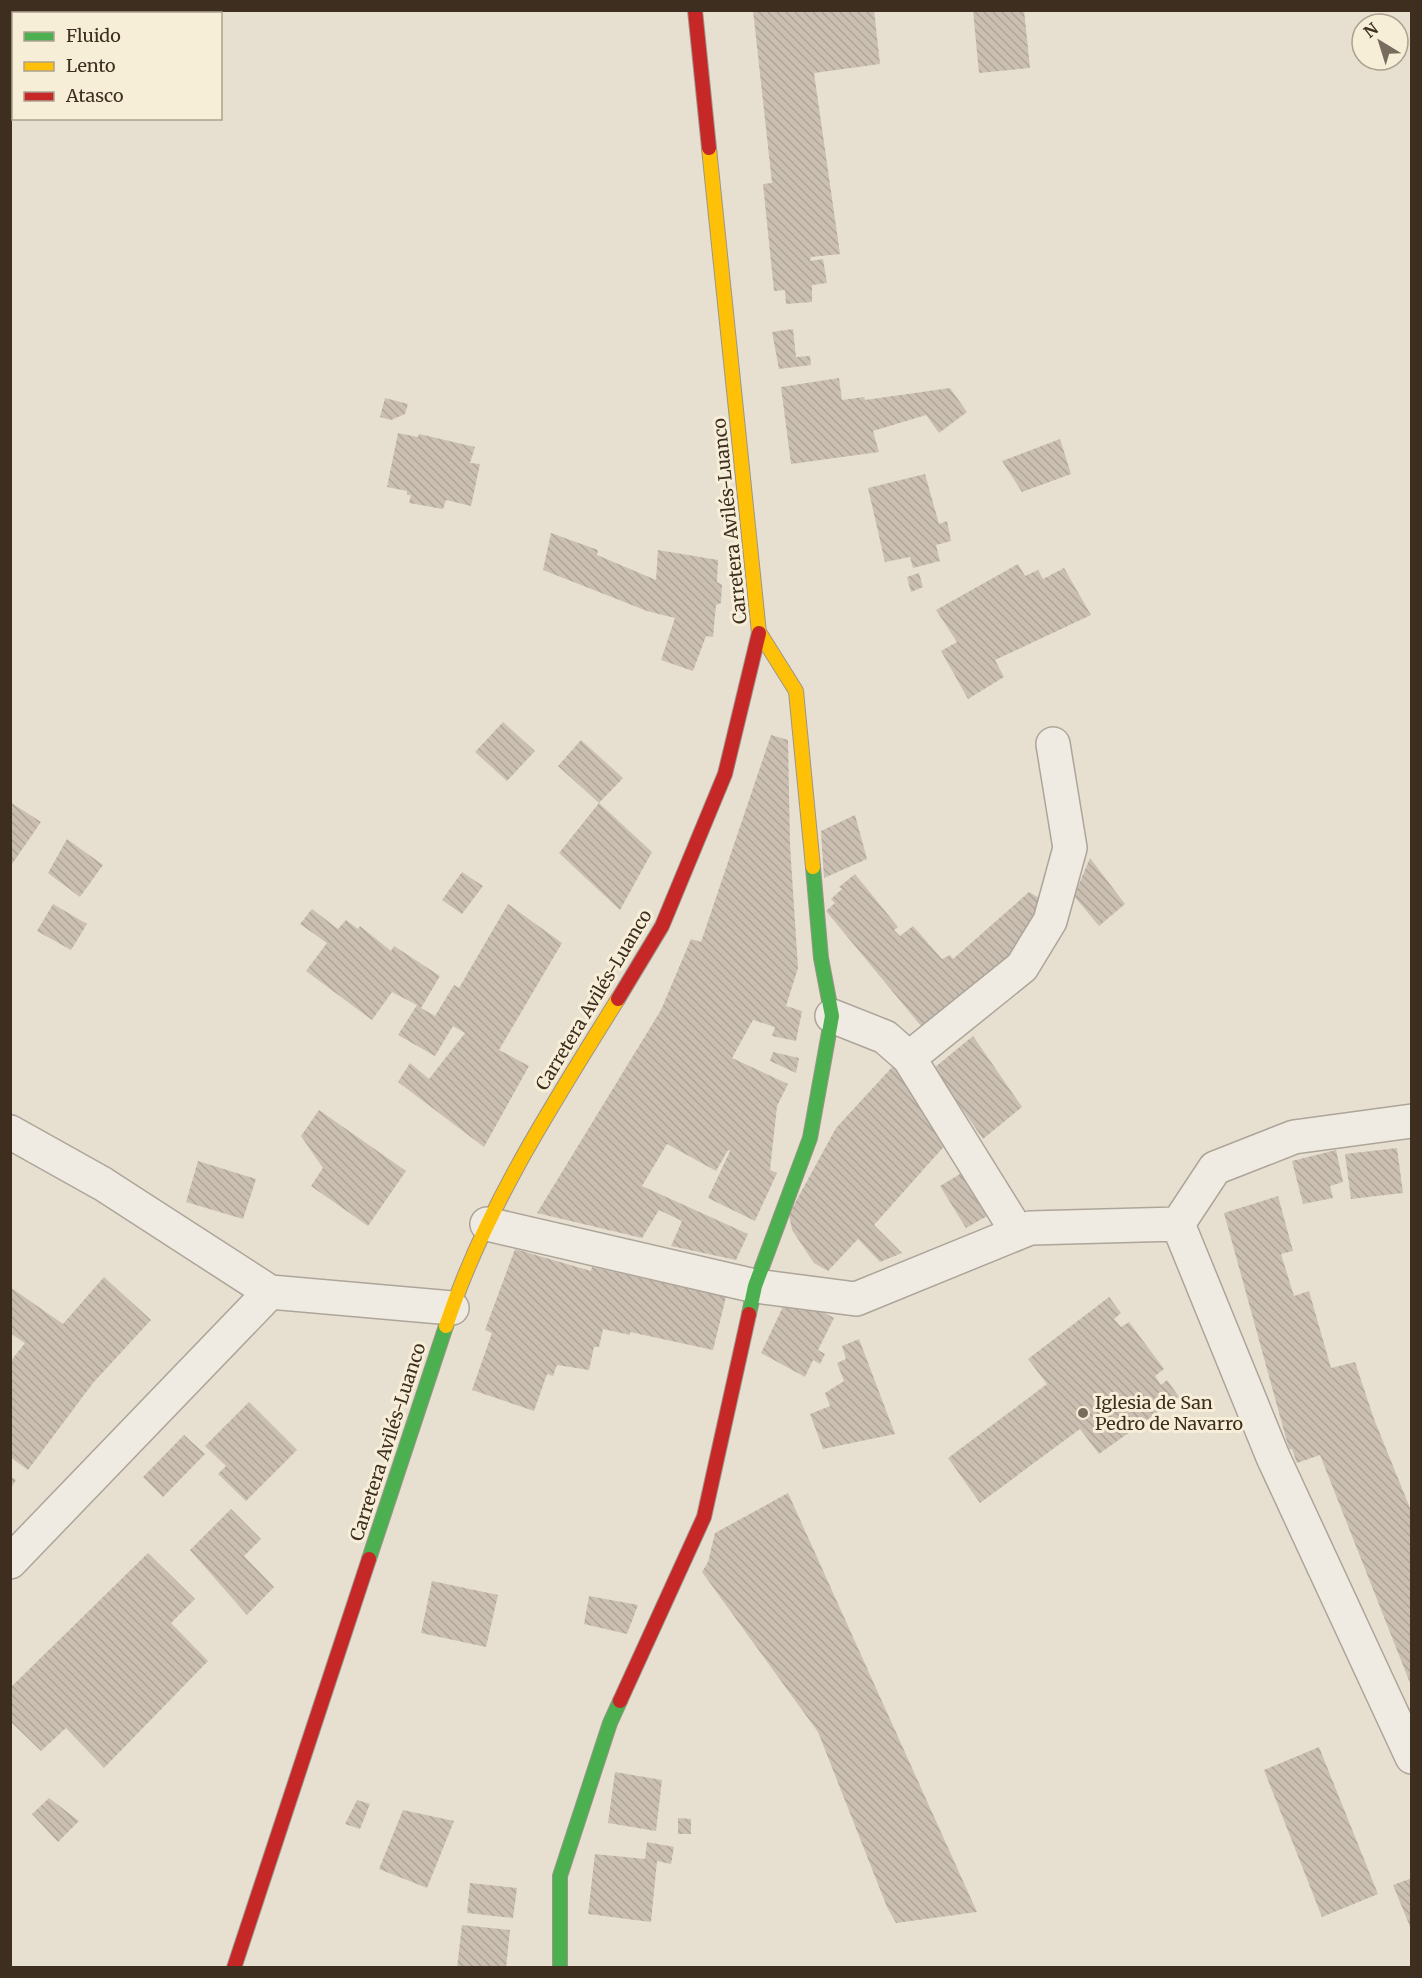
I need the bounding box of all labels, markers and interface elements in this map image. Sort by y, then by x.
legend [12,12,222,120]
north arrow [1350,12,1410,72]
text: N [1360,18,1382,42]
text: Fluido [66,24,121,47]
text: Lento [66,54,116,77]
text: Atasco [65,84,124,107]
street label: Carretera Avilés-Luanco [707,417,752,625]
street label: Carretera Avilés-Luanco [530,905,657,1094]
street label: Carretera Avilés-Luanco [345,1340,430,1544]
place label: Iglesia de San Pedro de Navarro [1095,1391,1243,1435]
marker: Iglesia de San Pedro de Navarro [1076,1406,1090,1420]

